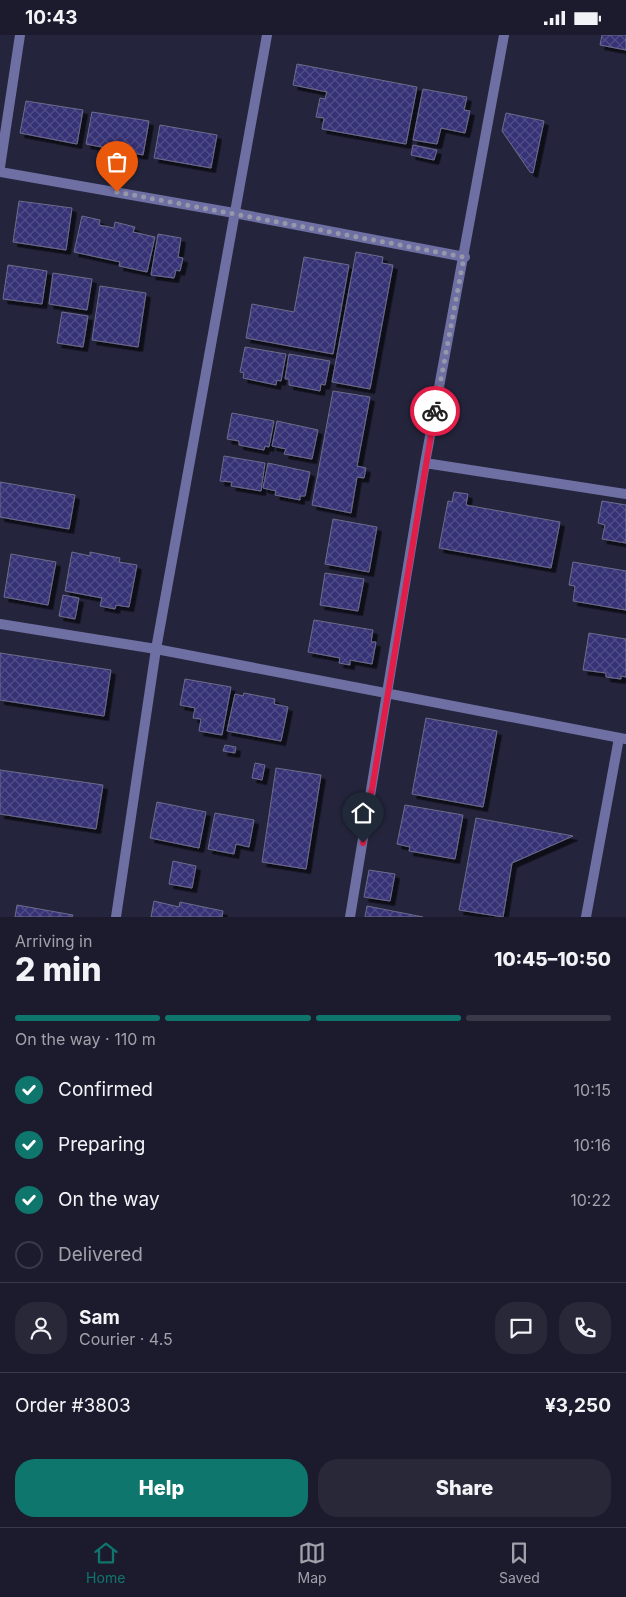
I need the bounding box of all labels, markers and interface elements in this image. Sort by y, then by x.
text: 10:43 [25,6,77,29]
pin [96,141,138,192]
icon: bag [103,148,131,176]
courier [410,386,460,436]
icon: bike [421,397,449,425]
pin [342,792,384,843]
icon: home [349,799,377,827]
text: Arriving in [15,931,92,951]
text: 10:45–10:50 [494,948,611,971]
text: 2 min [15,950,101,989]
text: On the way · 110 m [15,1029,156,1049]
icon: check [15,1076,43,1104]
text: Confirmed [58,1078,153,1101]
text: 10:15 [574,1080,611,1100]
icon: check [15,1131,43,1159]
text: Preparing [58,1133,145,1156]
text: 10:16 [573,1135,611,1155]
icon: check [15,1186,43,1214]
text: On the way [58,1188,160,1211]
text: 10:22 [570,1190,611,1210]
text: Delivered [58,1243,143,1266]
button: person [15,1302,67,1354]
button: chat [495,1302,547,1354]
button: phone [559,1302,611,1354]
text: Sam [79,1306,120,1329]
text: Courier · 4.5 [79,1329,173,1349]
text: Order #3803 [15,1394,131,1417]
text: ¥3,250 [545,1394,611,1417]
button: Help [15,1459,308,1517]
button: Share [318,1459,611,1517]
tab: Home [86,1539,125,1586]
tab: Map [298,1539,327,1586]
tab: Saved [499,1539,540,1586]

